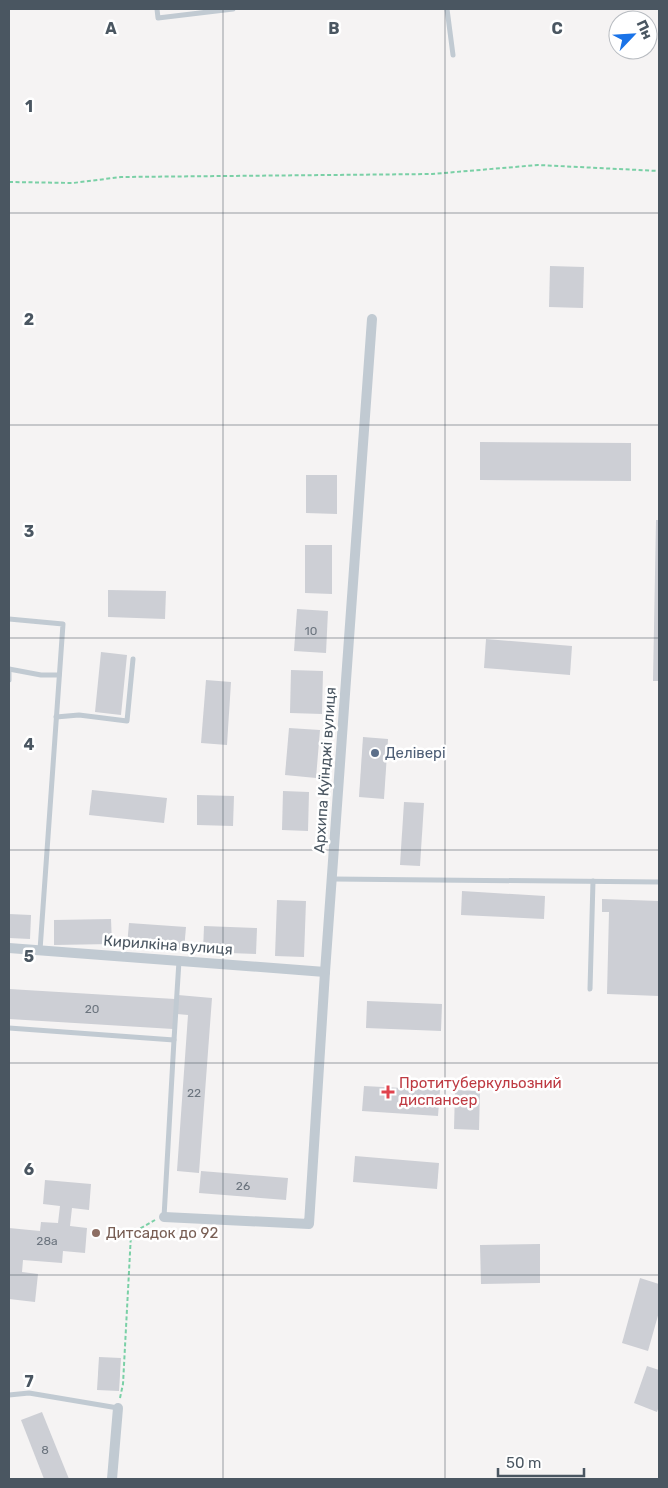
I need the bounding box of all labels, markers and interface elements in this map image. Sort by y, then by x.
north arrow [608,10,658,60]
text: Пн [633,17,656,42]
text: A [105,19,117,38]
text: B [328,19,340,38]
text: C [551,19,563,38]
text: 1 [25,97,33,116]
text: 2 [24,310,34,329]
text: 3 [24,522,34,541]
house number: 10 [305,624,317,638]
street label: Архипа Куїнджі вулиця [310,686,340,854]
text: 4 [24,735,35,754]
place label: Делівері [385,744,446,762]
marker: Делівері [369,747,381,759]
street label: Кирилкіна вулиця [103,931,233,959]
text: 5 [24,947,34,966]
house number: 20 [85,1002,99,1016]
place label: Протитуберкульозний диспансер [399,1074,562,1109]
marker: Протитуберкульозний диспансер [381,1085,395,1099]
house number: 22 [187,1086,201,1100]
text: 6 [24,1160,34,1179]
house number: 26 [236,1179,250,1193]
place label: Дитсадок до 92 [106,1224,219,1242]
marker: Дитсадок до 92 [90,1227,102,1239]
house number: 28а [36,1234,58,1248]
text: 7 [24,1372,34,1391]
house number: 8 [41,1443,49,1457]
scale bar [498,1446,584,1478]
text: 50 m [506,1454,541,1472]

